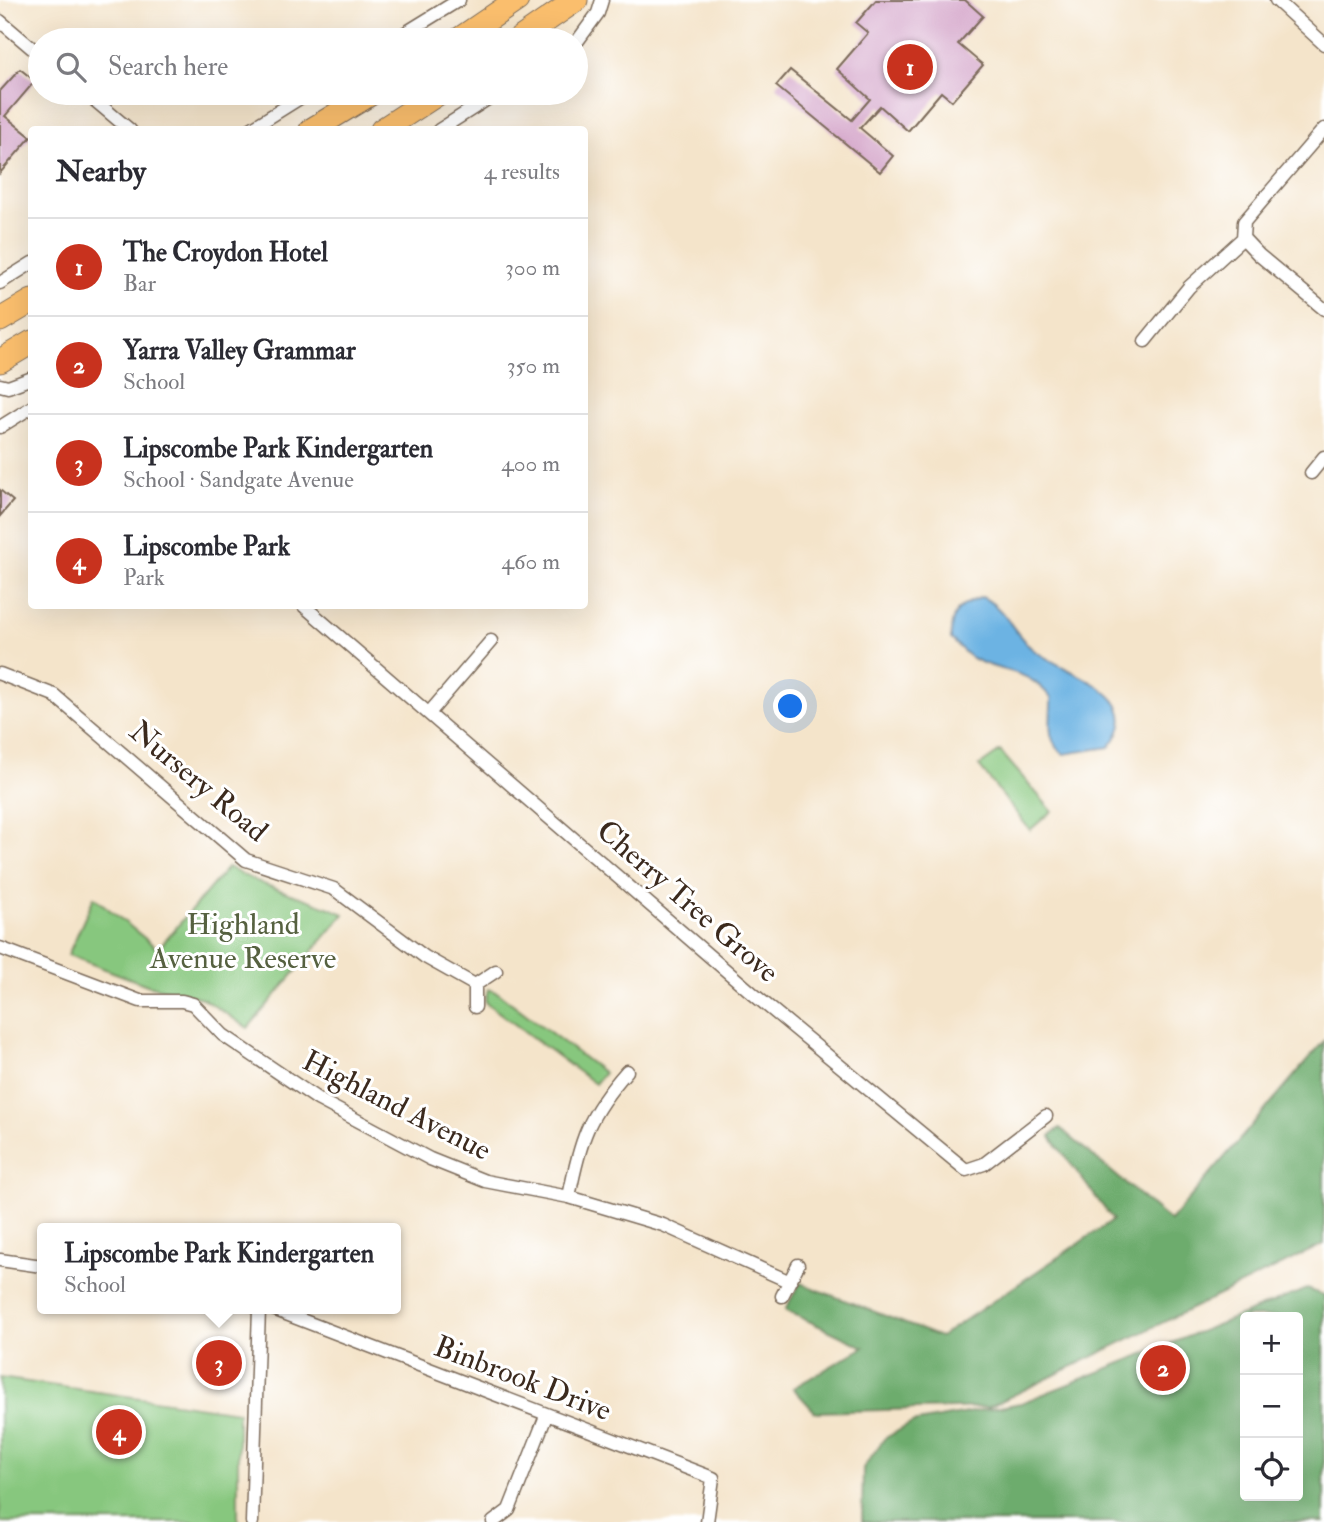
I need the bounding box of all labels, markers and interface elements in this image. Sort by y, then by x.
search box [28,28,588,105]
pin: 1 [887,41,933,93]
icon: search [52,48,90,86]
text: Search here [108,51,228,83]
text: Nearby [56,153,146,190]
text: 4 results [484,157,560,186]
text: The Croydon Hotel [123,237,328,269]
text: 1 [75,253,83,282]
text: 300 m [505,253,560,282]
text: Bar [123,269,156,298]
text: Yarra Valley Grammar [123,335,356,367]
text: 2 [73,351,85,380]
text: 350 m [507,351,560,380]
text: School [123,367,185,396]
text: Lipscombe Park Kindergarten [123,433,433,465]
text: 3 [75,449,83,478]
text: 400 m [501,449,560,478]
text: School · Sandgate Avenue [123,465,354,494]
text: Lipscombe Park [123,531,290,563]
text: 4 [73,547,85,576]
text: 460 m [502,547,560,576]
text: Park [123,563,165,592]
your location [773,689,807,723]
street label: Nursery Road [122,713,276,850]
street label: Cherry Tree Grove [589,812,786,991]
park label: Highland Avenue Reserve [149,906,336,977]
street label: Highland Avenue [296,1042,497,1169]
popup [37,1223,401,1314]
text: Lipscombe Park Kindergarten [64,1238,374,1270]
text: School [64,1270,126,1299]
map controls [1240,1312,1303,1501]
button: + [1240,1312,1303,1375]
street label: Binbrook Drive [429,1328,617,1429]
pin: 3 [196,1337,242,1389]
pin: 2 [1140,1342,1186,1394]
button: − [1240,1375,1303,1438]
pin: 4 [96,1406,142,1458]
button: locate [1240,1438,1303,1501]

